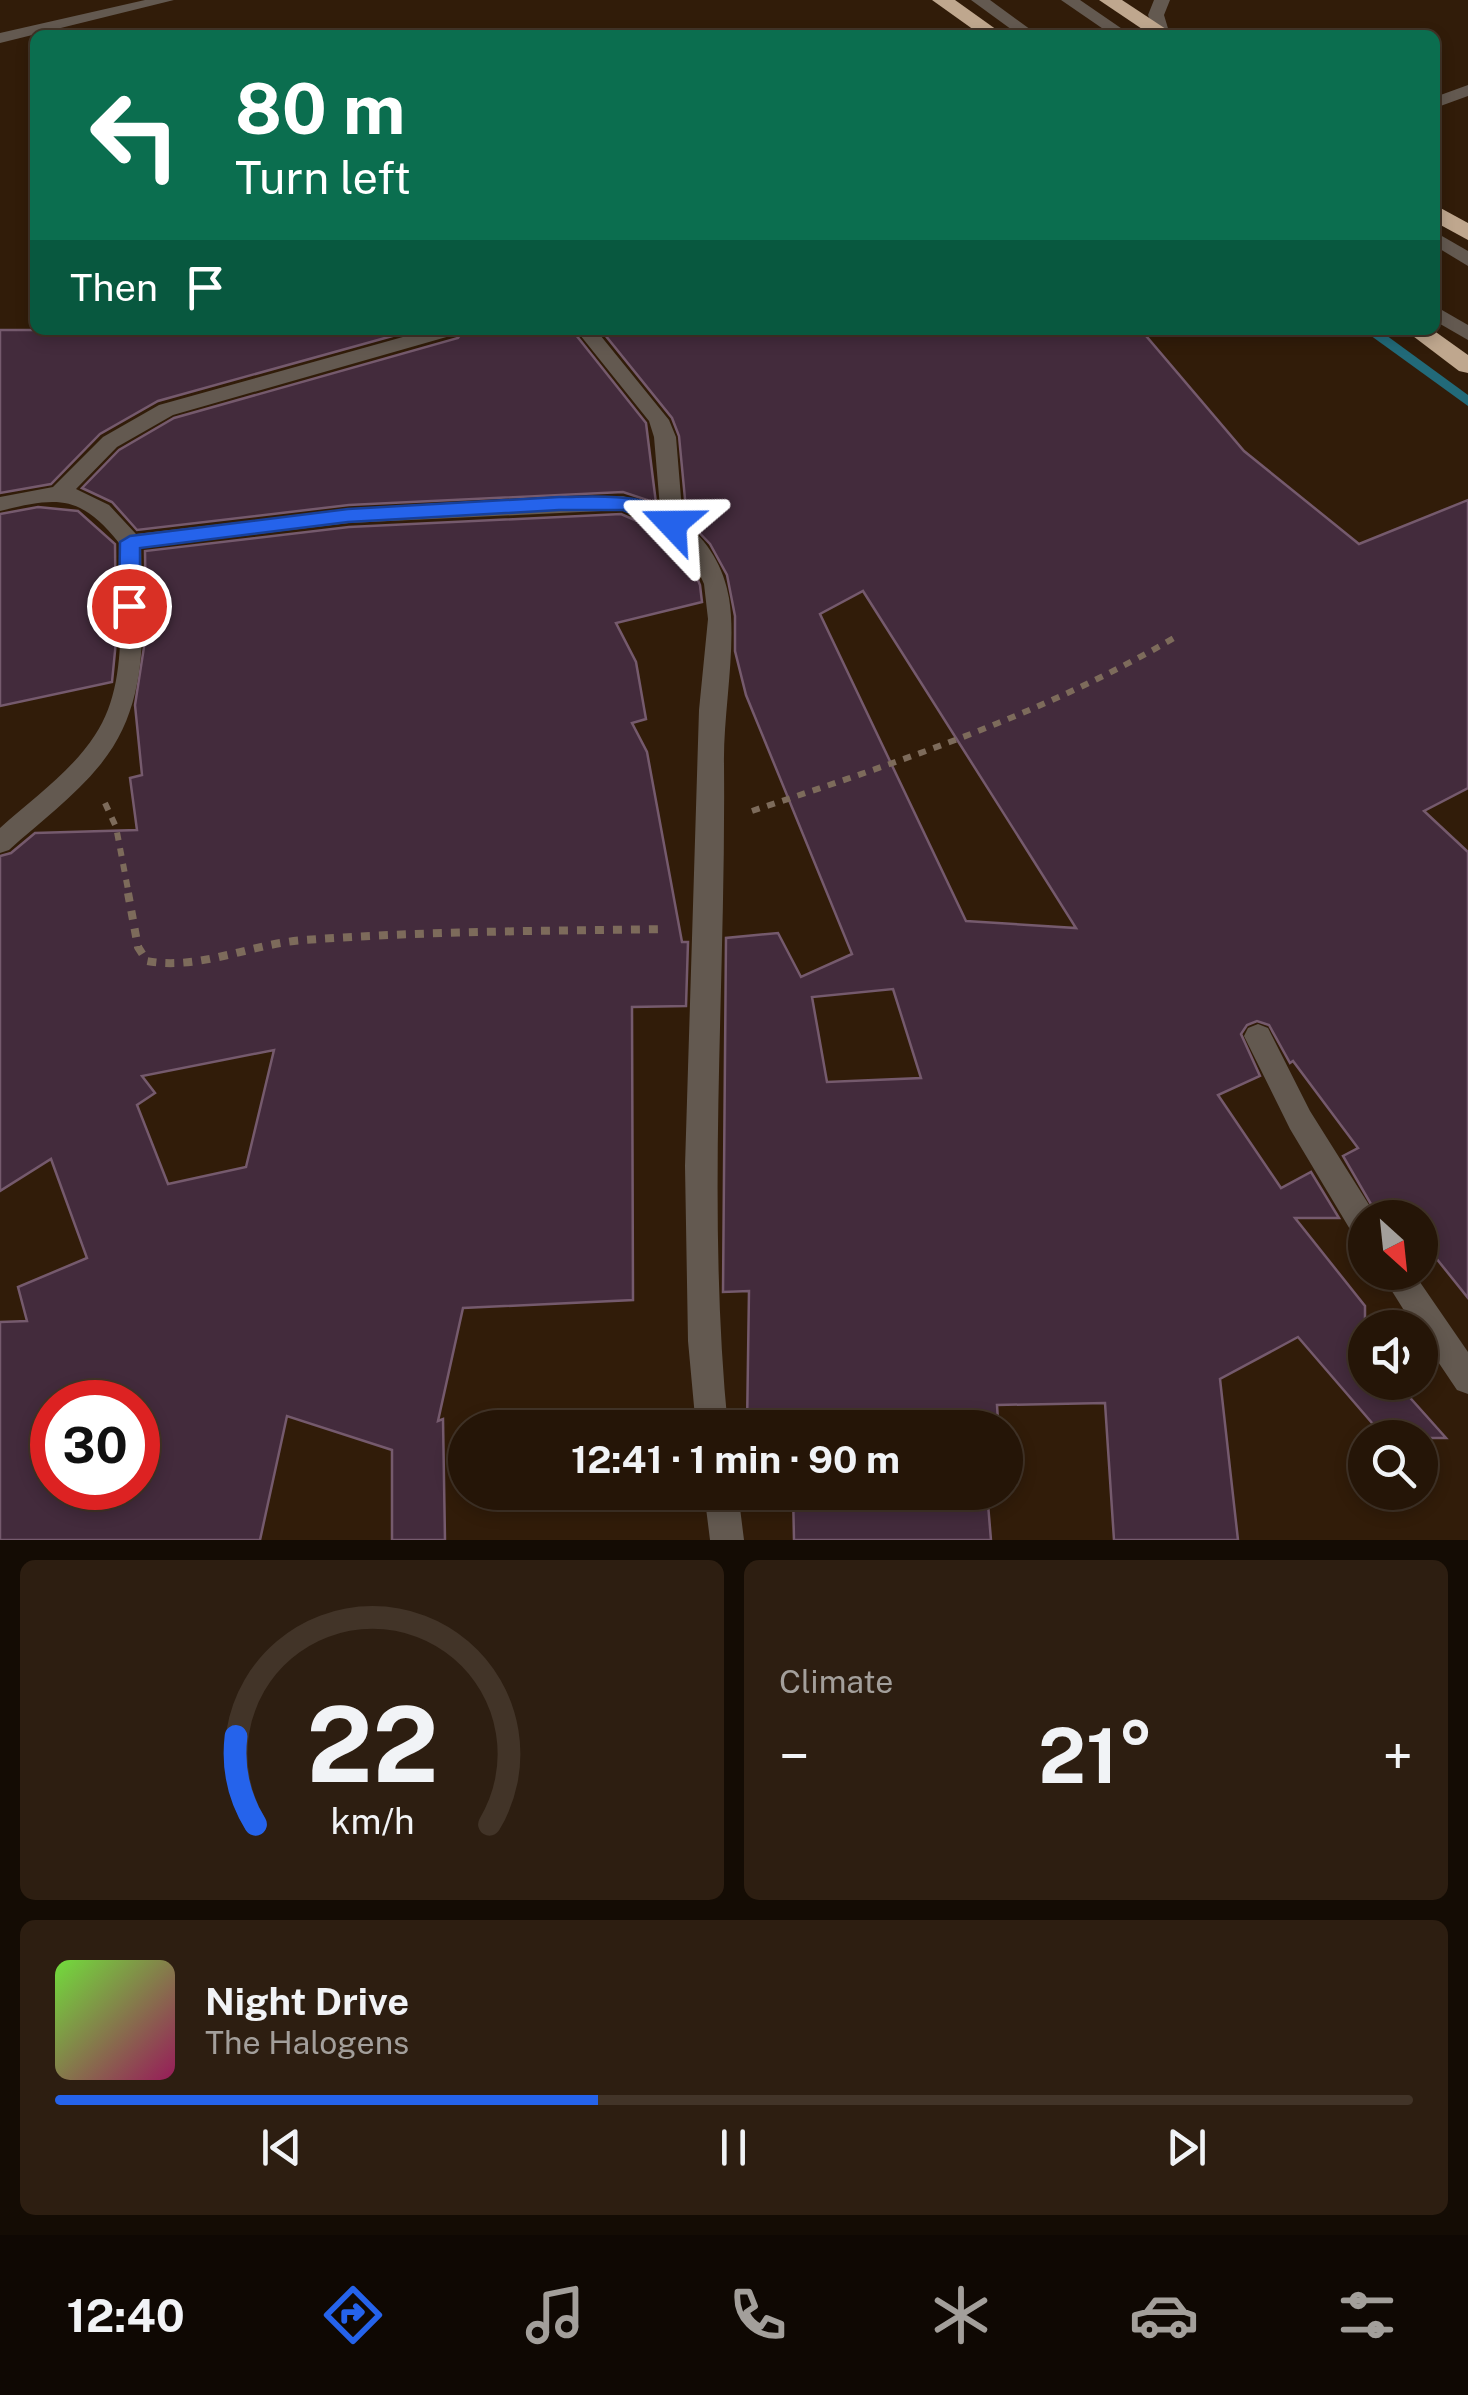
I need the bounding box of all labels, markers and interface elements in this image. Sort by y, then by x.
text: 80 m [235,67,405,150]
icon: left [70,70,200,200]
text: Turn left [235,151,411,204]
icon: arrive [178,260,233,315]
text: Then [70,265,158,310]
position arrow [620,472,724,576]
pin [87,564,172,649]
icon: arrive [102,579,157,634]
north arrow [1348,1200,1438,1290]
map controls [1348,1200,1438,1510]
button: sound [1348,1310,1438,1400]
speed limit sign: 30 [30,1380,160,1510]
button: search [1348,1420,1438,1510]
text: 12:41 · 1 min · 90 m [571,1437,900,1482]
text: Climate [779,1663,893,1700]
text: 22 [306,1683,438,1805]
text: 21° [1038,1712,1154,1800]
text: − [779,1724,810,1788]
text: + [1383,1724,1413,1788]
text: km/h [330,1800,414,1842]
text: Night Drive [205,1979,409,2024]
text: The Halogens [205,2024,409,2061]
icon: previous [254,2120,309,2175]
icon: pause [706,2120,761,2175]
icon: next [1159,2120,1214,2175]
icon: directions [318,2280,388,2350]
icon: music [520,2280,590,2350]
icon: phone [723,2280,793,2350]
icon: climate [926,2280,996,2350]
icon: car [1129,2280,1199,2350]
icon: filters [1332,2280,1402,2350]
text: 12:40 [66,2289,185,2342]

